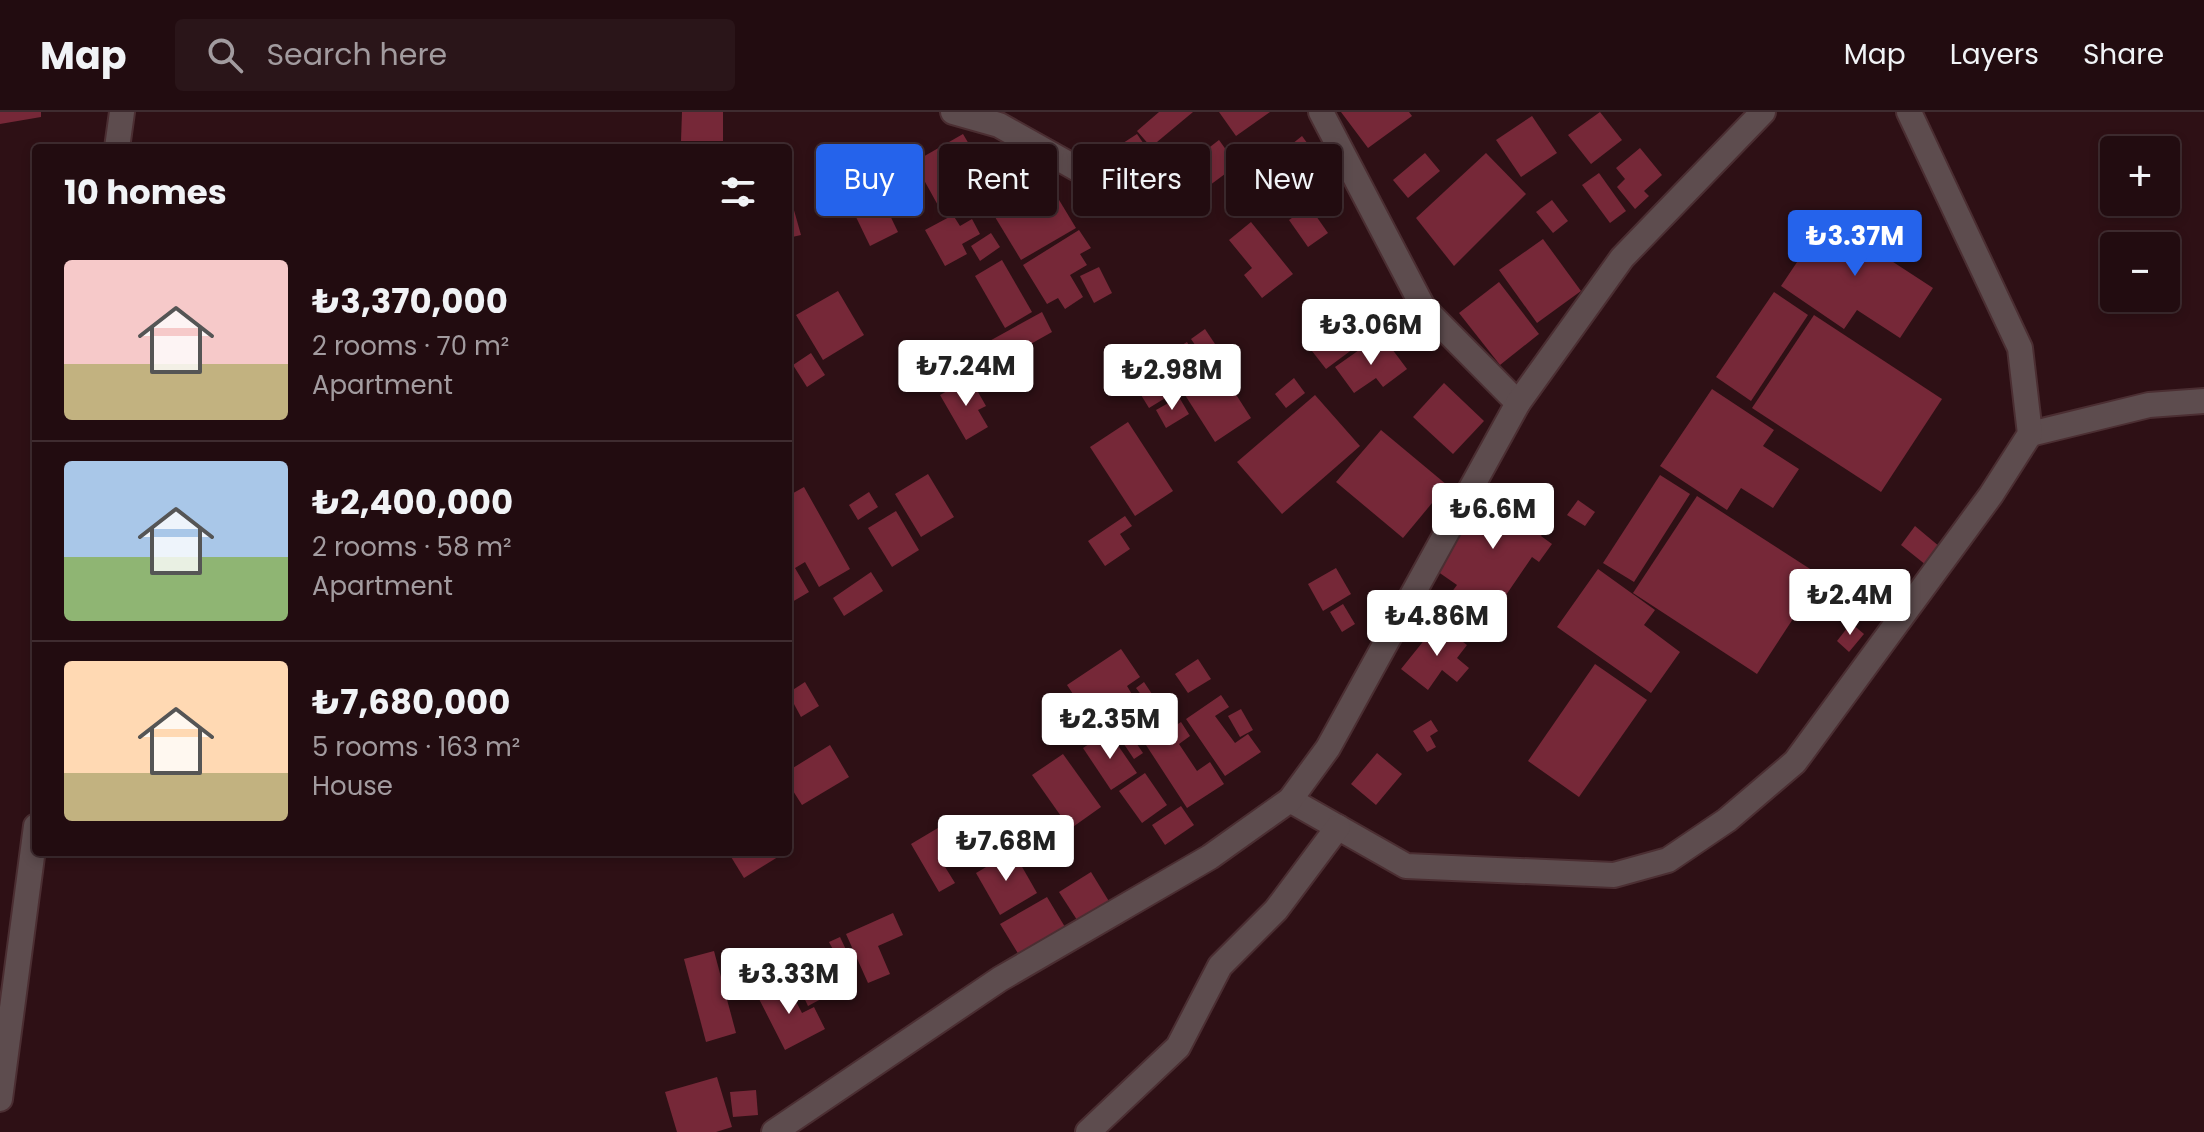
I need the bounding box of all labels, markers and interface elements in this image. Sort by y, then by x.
search box [175,19,735,91]
text: Map [40,29,127,82]
icon: search [203,33,247,77]
text: Search here [267,33,447,76]
text: Map [1844,35,1906,74]
text: Layers [1950,35,2039,74]
text: Share [2083,35,2164,74]
map controls [2100,136,2180,312]
button: + [2100,136,2180,216]
chip: Buy [816,144,923,216]
chip: Rent [939,144,1057,216]
chip: Filters [1073,144,1210,216]
chip: New [1226,144,1342,216]
text: 10 homes [64,168,227,216]
icon: filters [716,170,760,214]
pin: ₺3.37M [1790,210,1920,278]
text: ₺3.37M [1806,218,1904,254]
button: − [2100,232,2180,312]
text: ₺3,370,000 [312,277,508,325]
icon: home [128,292,224,388]
pin: ₺3.06M [1306,299,1436,367]
text: ₺3.06M [1320,307,1422,343]
text: 2 rooms · 70 m² [312,328,509,364]
pin: ₺7.24M [901,340,1031,408]
pin: ₺2.98M [1107,344,1237,412]
text: ₺7.24M [916,348,1016,384]
text: ₺2.98M [1122,352,1222,388]
text: Apartment [312,367,453,403]
text: ₺2,400,000 [312,478,513,526]
pin: ₺6.6M [1437,483,1549,551]
text: ₺6.6M [1450,491,1536,527]
icon: home [128,493,224,589]
text: 2 rooms · 58 m² [312,529,512,565]
text: Apartment [312,568,453,604]
pin: ₺2.4M [1794,569,1906,637]
text: ₺2.4M [1807,577,1893,613]
pin: ₺4.86M [1372,590,1502,658]
text: ₺4.86M [1385,598,1489,634]
text: ₺7,680,000 [312,678,510,726]
icon: home [128,693,224,789]
pin: ₺2.35M [1045,693,1175,761]
text: ₺2.35M [1060,701,1160,737]
text: 5 rooms · 163 m² [312,729,520,765]
text: House [312,768,393,804]
pin: ₺7.68M [941,815,1071,883]
text: ₺7.68M [956,823,1056,859]
pin: ₺3.33M [724,948,854,1016]
text: ₺3.33M [739,956,839,992]

